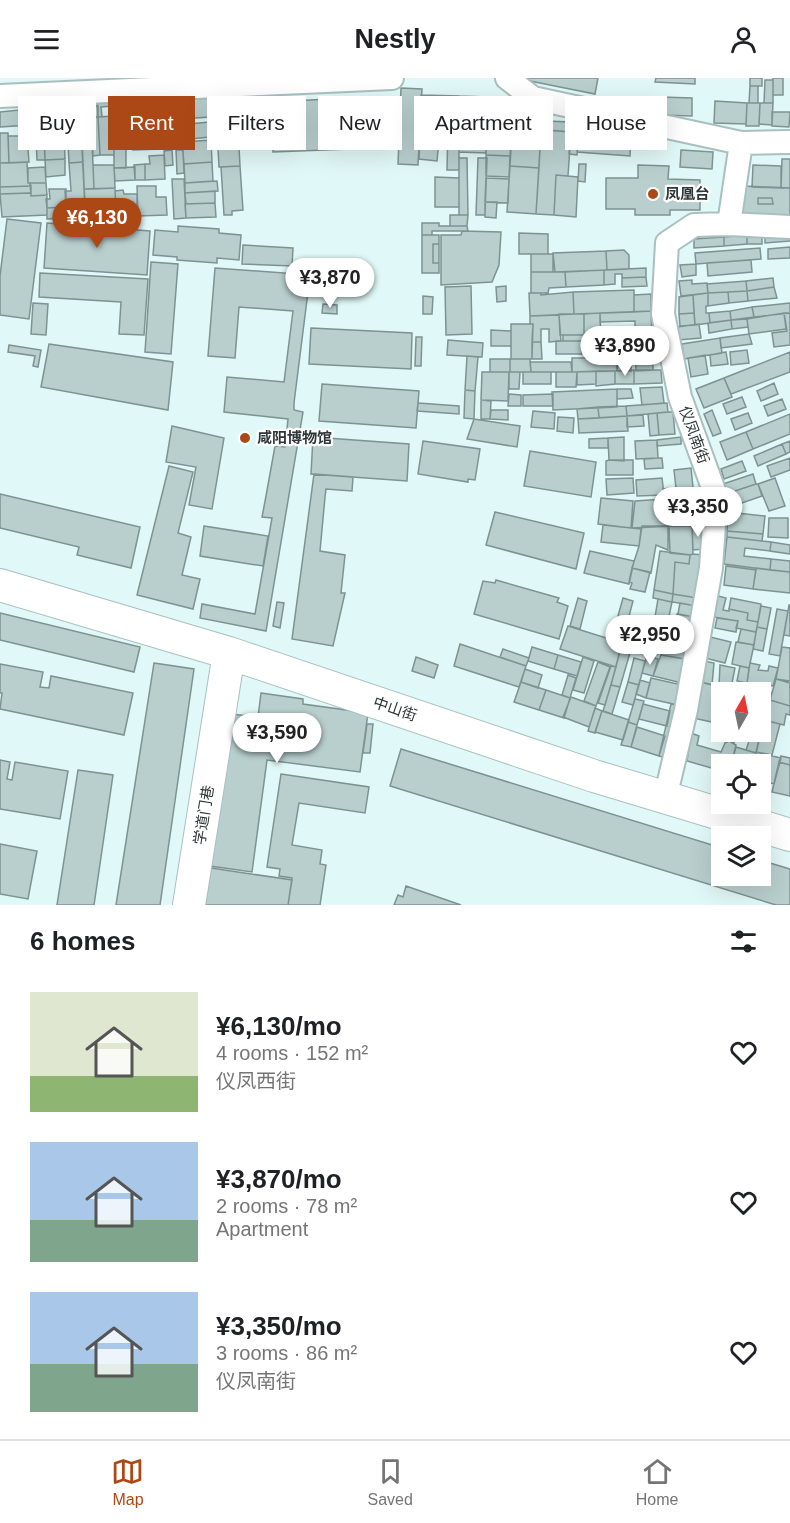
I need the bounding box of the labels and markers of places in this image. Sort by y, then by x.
place label: 凤凰台 [665,185,710,202]
marker: 凤凰台 [646,187,660,201]
pin: ¥6,130 [48,198,146,249]
pin: ¥3,870 [281,258,379,309]
pin: ¥3,890 [576,326,674,377]
place label: 咸阳博物馆 [257,429,332,446]
marker: 咸阳博物馆 [238,431,252,445]
pin: ¥3,350 [649,487,747,538]
pin: ¥2,950 [601,615,699,666]
pin: ¥3,590 [228,713,326,764]

